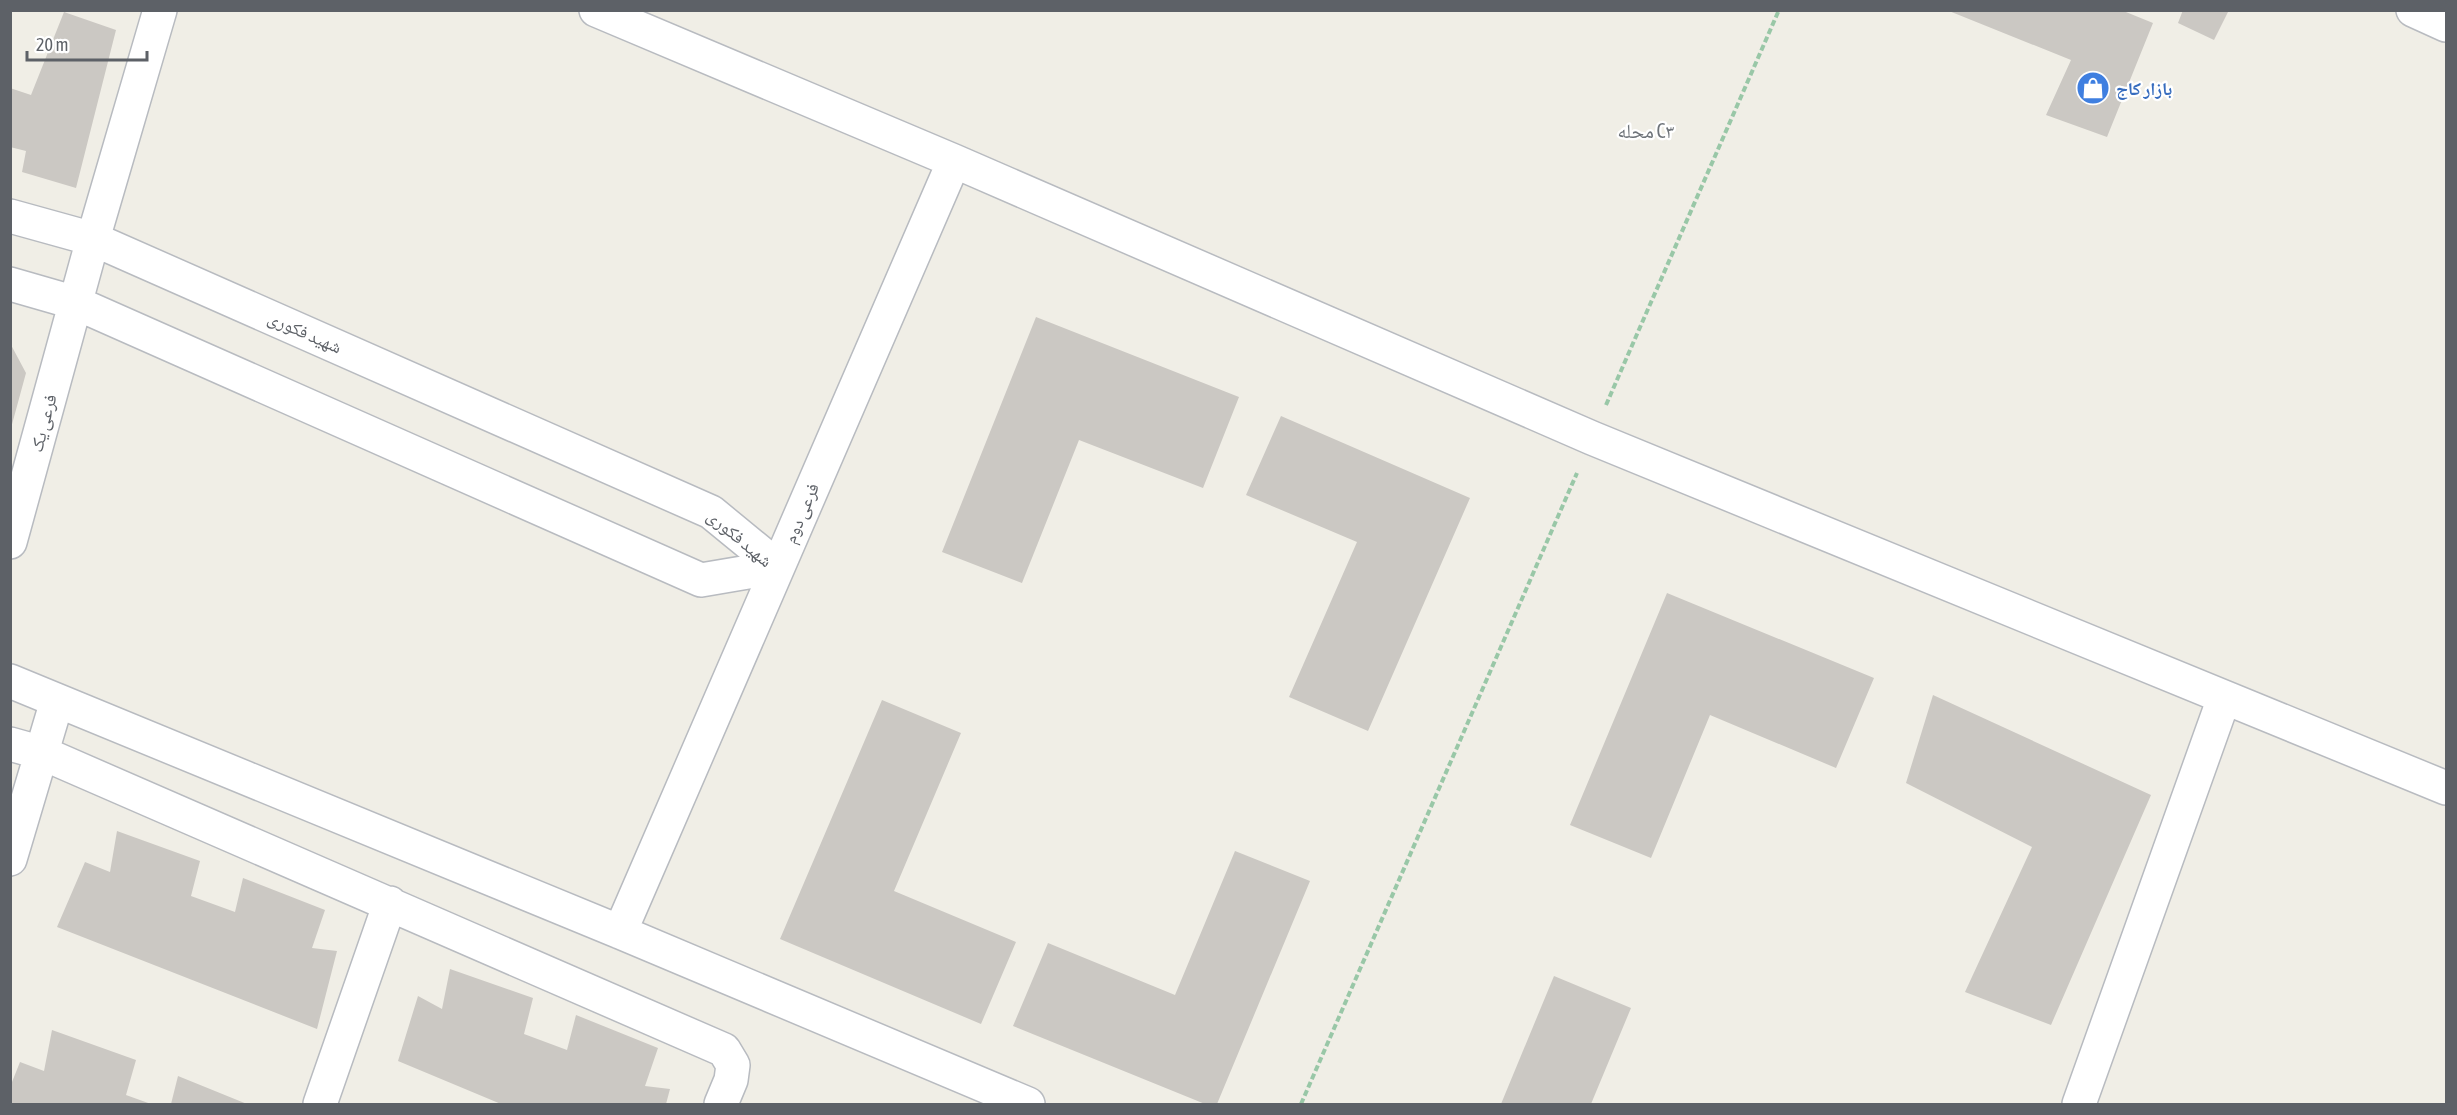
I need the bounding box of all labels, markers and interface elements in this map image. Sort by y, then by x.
scale bar [27,24,147,62]
text: 20 m [36,34,68,55]
shop icon: بازار کاج [2075,70,2111,106]
place label: بازار کاج [2116,78,2172,100]
district label: محله C۳ [1617,119,1675,142]
street label: شهید فکوری [264,306,345,358]
street label: فرعی یک [25,392,62,454]
street label: فرعی دوم [779,480,825,547]
street label: شهید فکوری [703,505,777,572]

